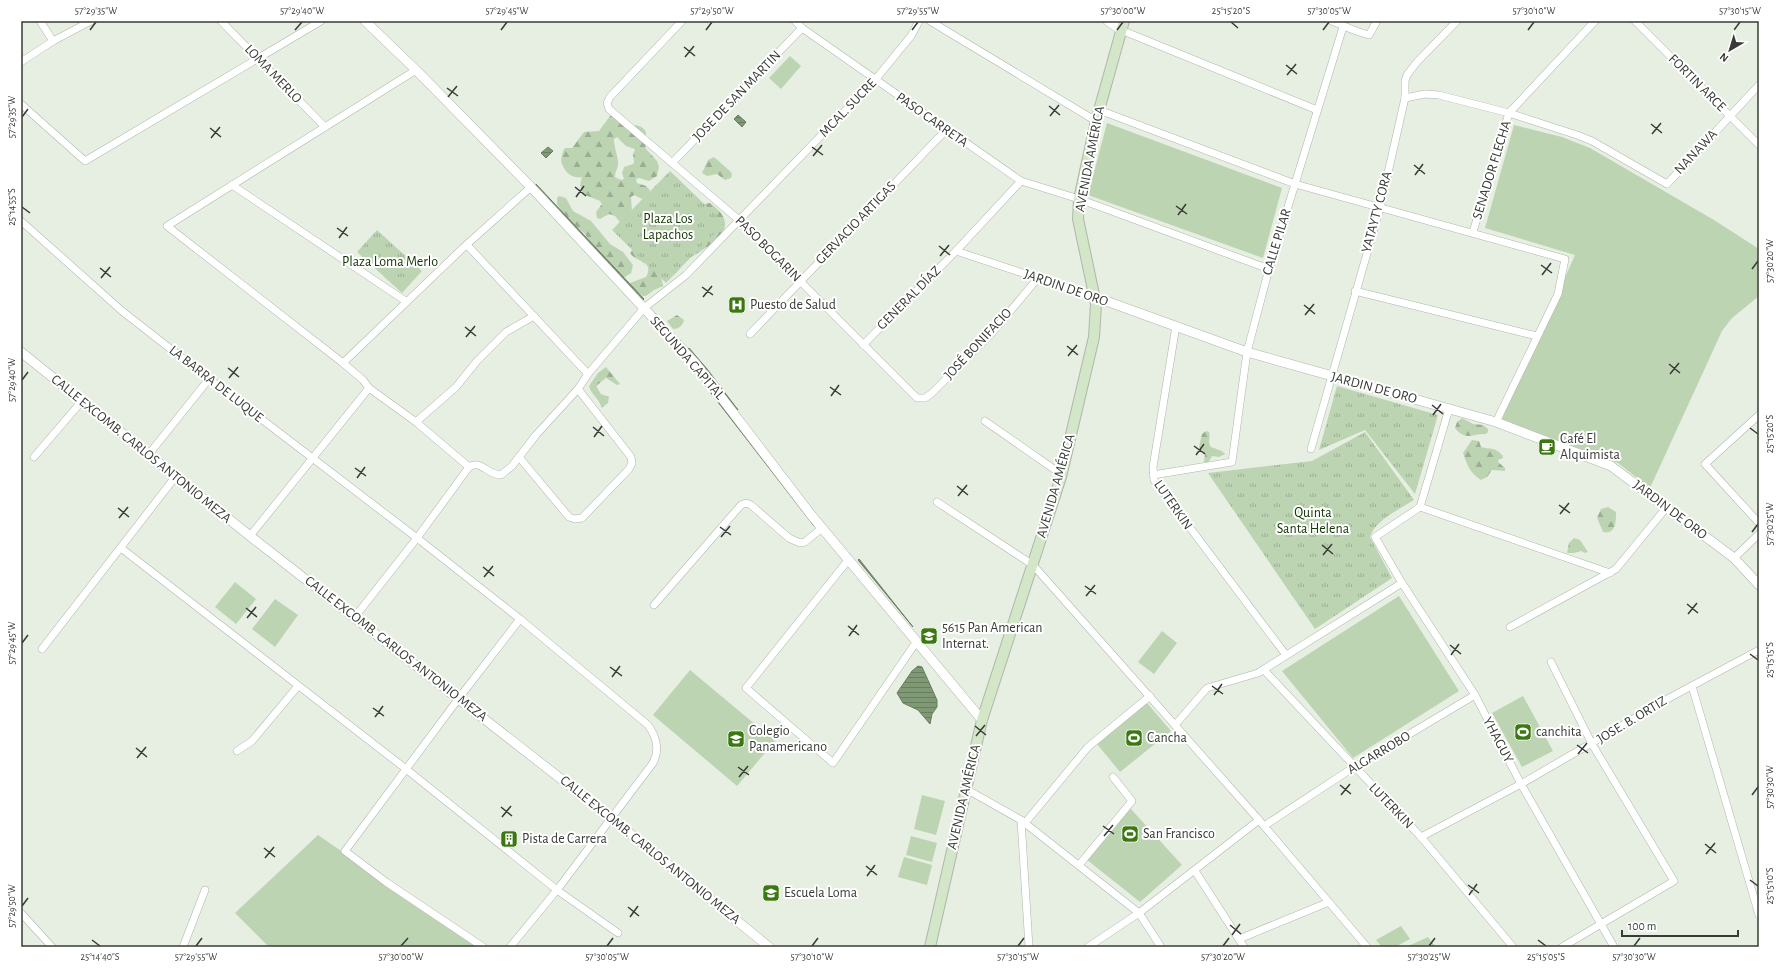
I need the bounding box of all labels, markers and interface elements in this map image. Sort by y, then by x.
text: 57°29'35"W [75,6,117,16]
text: 57°29'40"W [280,6,324,16]
text: 57°29'45"W [485,6,529,16]
text: 57°29'50"W [690,6,734,16]
text: 57°29'55"W [897,6,939,16]
text: 57°30'00"W [1101,6,1145,16]
text: 25°15'20"S [1212,6,1250,16]
text: 57°30'05"W [1307,6,1351,16]
text: 57°30'10"W [1513,6,1556,16]
text: 57°30'15"W [1719,6,1761,16]
north arrow [1710,30,1750,70]
street label: LOMA MERLO [242,42,304,106]
street label: JOSE DE SAN MARTIN [690,48,784,144]
street label: FORTIN ARCE [1665,51,1729,115]
street label: MCAL. SUCRE [817,76,879,140]
street label: PASO CARRETA [893,90,971,150]
text: 57°29'35"W [7,96,17,138]
street label: AVENIDA AMÉRICA [1070,104,1107,213]
street label: SENADOR FLECHA [1470,119,1514,221]
street label: NANAWA [1672,127,1720,177]
street label: YATAYTY CORA [1359,170,1395,254]
street label: GERVACIO ARTIGAS [813,179,899,267]
text: 25°14'55"S [7,188,17,226]
street label: CALLE PILAR [1260,207,1294,277]
park label: Plaza Los Lapachos [643,212,693,242]
street label: PASO BOGARIN [732,213,804,285]
text: 57°30'20"W [1765,239,1775,283]
park label: Plaza Loma Merlo [342,255,438,269]
street label: GENERAL DÍAZ [872,261,944,333]
street label: JARDIN DE ORO [1022,267,1110,309]
hospital icon: Puesto de Salud [727,295,747,315]
place label: Puesto de Salud [750,298,836,312]
street label: JOSÉ BONIFACIO [939,304,1014,382]
street label: SEGUNDA CAPITAL [647,314,727,402]
street label: LA BARRA DE LUQUE [166,343,266,425]
text: 57°29'40"W [7,358,17,402]
street label: JARDIN DE ORO [1329,370,1419,406]
street label: CALLE EXCOMB. CARLOS ANTONIO MEZA [48,372,234,526]
text: 25°15'20"S [1765,415,1775,453]
street label: AVENIDA AMÉRICA [1032,432,1078,540]
place label: Café El Alquimista [1560,432,1620,462]
cafe icon: Café El Alquimista [1537,437,1557,457]
street label: LUTERKIN [1151,478,1195,532]
street label: JARDIN DE ORO [1630,478,1710,542]
text: 57°30'25"W [1765,502,1775,545]
park label: Quinta Santa Helena [1277,506,1350,536]
street label: CALLE EXCOMB. CARLOS ANTONIO MEZA [302,574,490,724]
text: 57°29'45"W [7,621,17,665]
place label: 5615 Pan American Internat. [942,621,1043,651]
school or university icon: 5615 Pan American Internat. [919,626,939,646]
text: 25°15'15"S [1765,642,1775,678]
street label: JOSE. B. ORTIZ [1595,694,1669,746]
street label: YHAGUY [1480,715,1516,766]
sports icon: canchita [1513,722,1533,742]
place label: Colegio Panamericano [749,724,827,754]
place label: canchita [1536,725,1582,739]
sports icon: Cancha [1124,728,1144,748]
school or university icon: Colegio Panamericano [726,729,746,749]
street label: ALGARROBO [1345,729,1413,777]
place label: Cancha [1147,731,1188,745]
street label: AVENIDA AMÉRICA [942,742,983,851]
text: 57°30'30"W [1765,765,1775,809]
street label: CALLE EXCOMB. CARLOS ANTONIO MEZA [557,773,743,927]
street label: LUTERKIN [1366,781,1416,831]
sports icon: San Francisco [1120,824,1140,844]
place label: San Francisco [1143,827,1215,841]
building icon: Pista de Carrera [499,829,519,849]
place label: Pista de Carrera [522,832,608,846]
text: 25°15'10"S [1765,867,1775,905]
school or university icon: Escuela Loma [761,883,781,903]
text: 57°29'50"W [7,884,17,928]
place label: Escuela Loma [784,886,858,900]
scale bar [1622,912,1738,938]
text: 100 m [1628,920,1656,932]
text: 25°14'40"S [80,952,120,962]
text: 57°29'55"W [175,952,217,962]
text: 57°30'00"W [379,952,423,962]
text: 57°30'05"W [585,952,629,962]
text: 57°30'10"W [791,952,834,962]
text: 57°30'15"W [997,952,1039,962]
text: 57°30'20"W [1201,952,1245,962]
text: 57°30'25"W [1408,952,1451,962]
text: 25°15'05"S [1527,952,1565,962]
text: 57°30'30"W [1612,952,1656,962]

